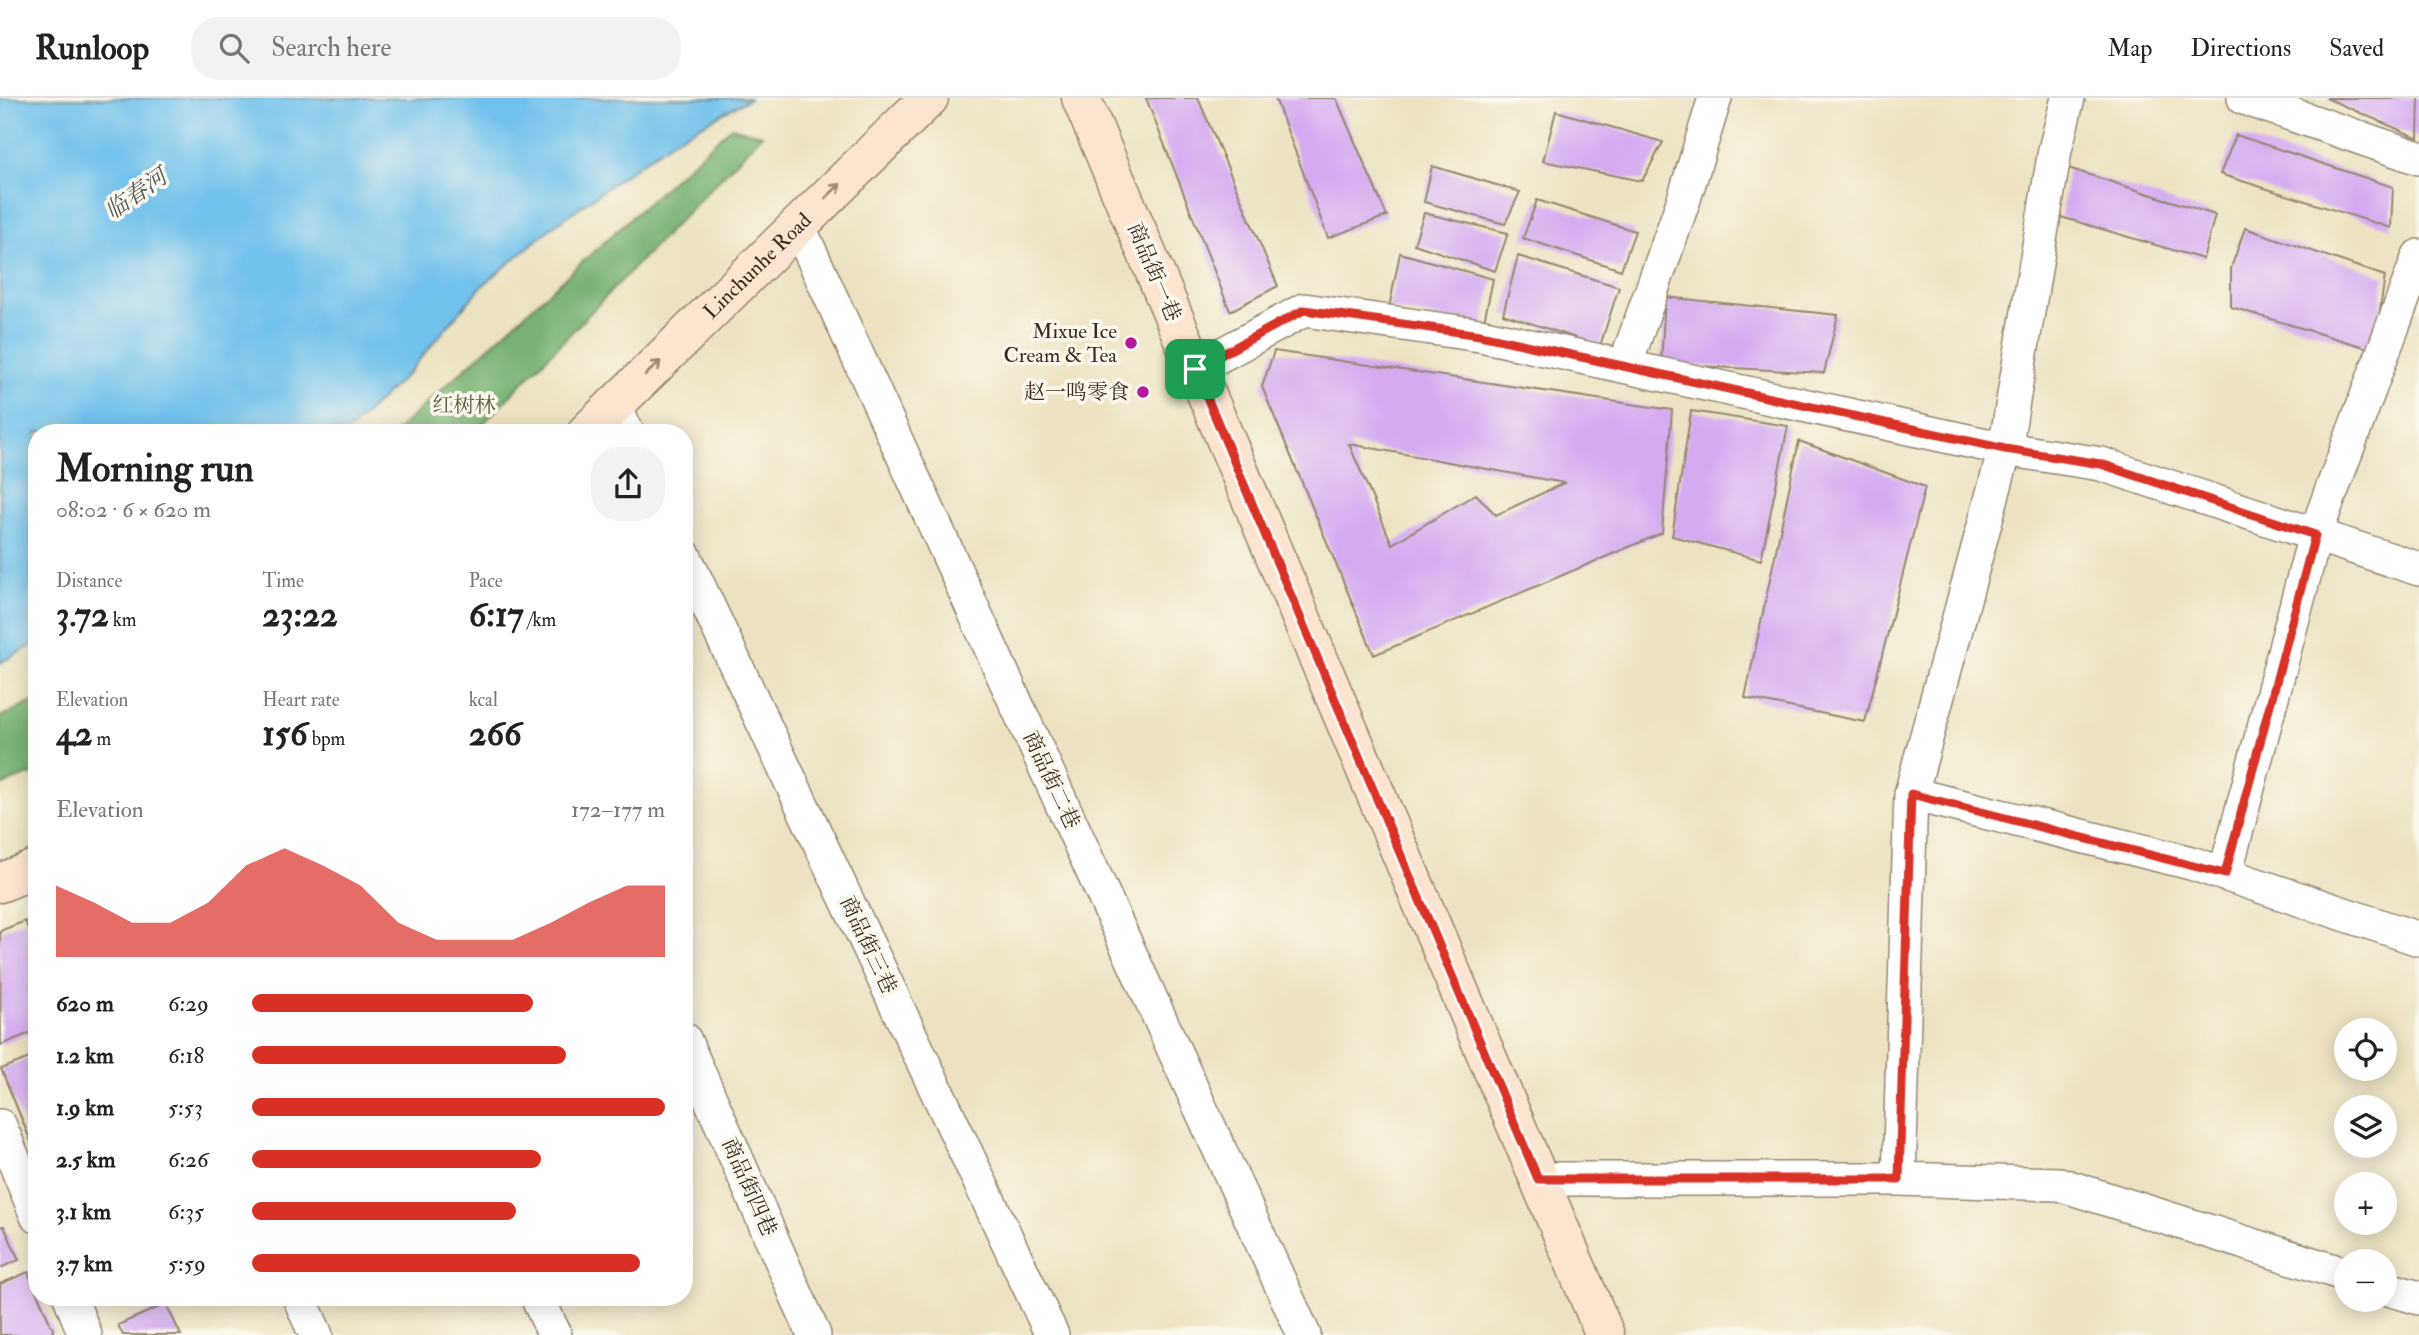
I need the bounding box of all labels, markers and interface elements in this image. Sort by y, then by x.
search box [191,17,681,80]
text: Runloop [35,28,149,69]
icon: search [215,29,253,67]
text: Search here [271,32,391,64]
text: Map [2107,33,2152,64]
text: Directions [2190,33,2291,64]
text: Saved [2329,33,2384,64]
water label: 临春河 [99,160,176,226]
one-way arrow [824,183,841,200]
street label: Linchunhe Road [697,206,818,325]
street label: 商品街一巷 [1121,218,1187,326]
place label: Mixue Ice Cream & Tea [1004,318,1117,369]
marker: Mixue Ice Cream & Tea [1123,335,1139,351]
pin [1165,339,1225,399]
icon: arrive [1176,350,1214,388]
one-way arrow [644,359,661,376]
place label: 赵一鸣零食 [1024,379,1129,406]
marker: 赵一鸣零食 [1135,384,1151,400]
park label: 红树林 [433,392,496,419]
text: Morning run [56,445,254,493]
button: share [591,447,665,521]
text: 08:02 · 6 × 620 m [56,495,211,524]
text: Distance [56,569,122,593]
text: Time [262,569,304,593]
text: Pace [469,569,503,593]
text: 3.72 [56,593,109,637]
text: 23:22 [262,593,338,637]
text: 6:17 [469,593,524,637]
text: km [109,608,136,632]
text: /km [524,608,556,632]
text: Elevation [56,688,128,712]
text: Heart rate [262,688,340,712]
text: kcal [469,688,498,712]
text: 42 [56,712,93,756]
text: 156 [262,712,308,756]
text: 266 [469,712,522,756]
text: m [93,727,111,751]
text: bpm [308,727,345,751]
street label: 商品街二巷 [1017,727,1085,833]
text: Elevation [56,795,144,824]
text: 172–177 m [571,795,665,824]
street label: 商品街三巷 [834,892,902,998]
text: 620 m [56,989,114,1018]
text: 6:29 [168,989,209,1018]
map controls [2334,1018,2397,1312]
button: locate [2334,1018,2397,1081]
text: 1.2 km [56,1041,114,1070]
text: 6:18 [168,1041,204,1070]
text: 1.9 km [56,1093,114,1122]
text: 5:53 [168,1093,203,1122]
button: layers [2334,1095,2397,1158]
street label: 商品街四巷 [715,1134,783,1240]
text: 2.5 km [56,1145,116,1174]
text: 6:26 [168,1145,209,1174]
button: + [2334,1172,2397,1235]
text: 3.1 km [56,1197,111,1226]
text: 6:35 [168,1197,204,1226]
text: 3.7 km [56,1249,113,1278]
text: 5:59 [168,1249,206,1278]
button: − [2334,1249,2397,1312]

